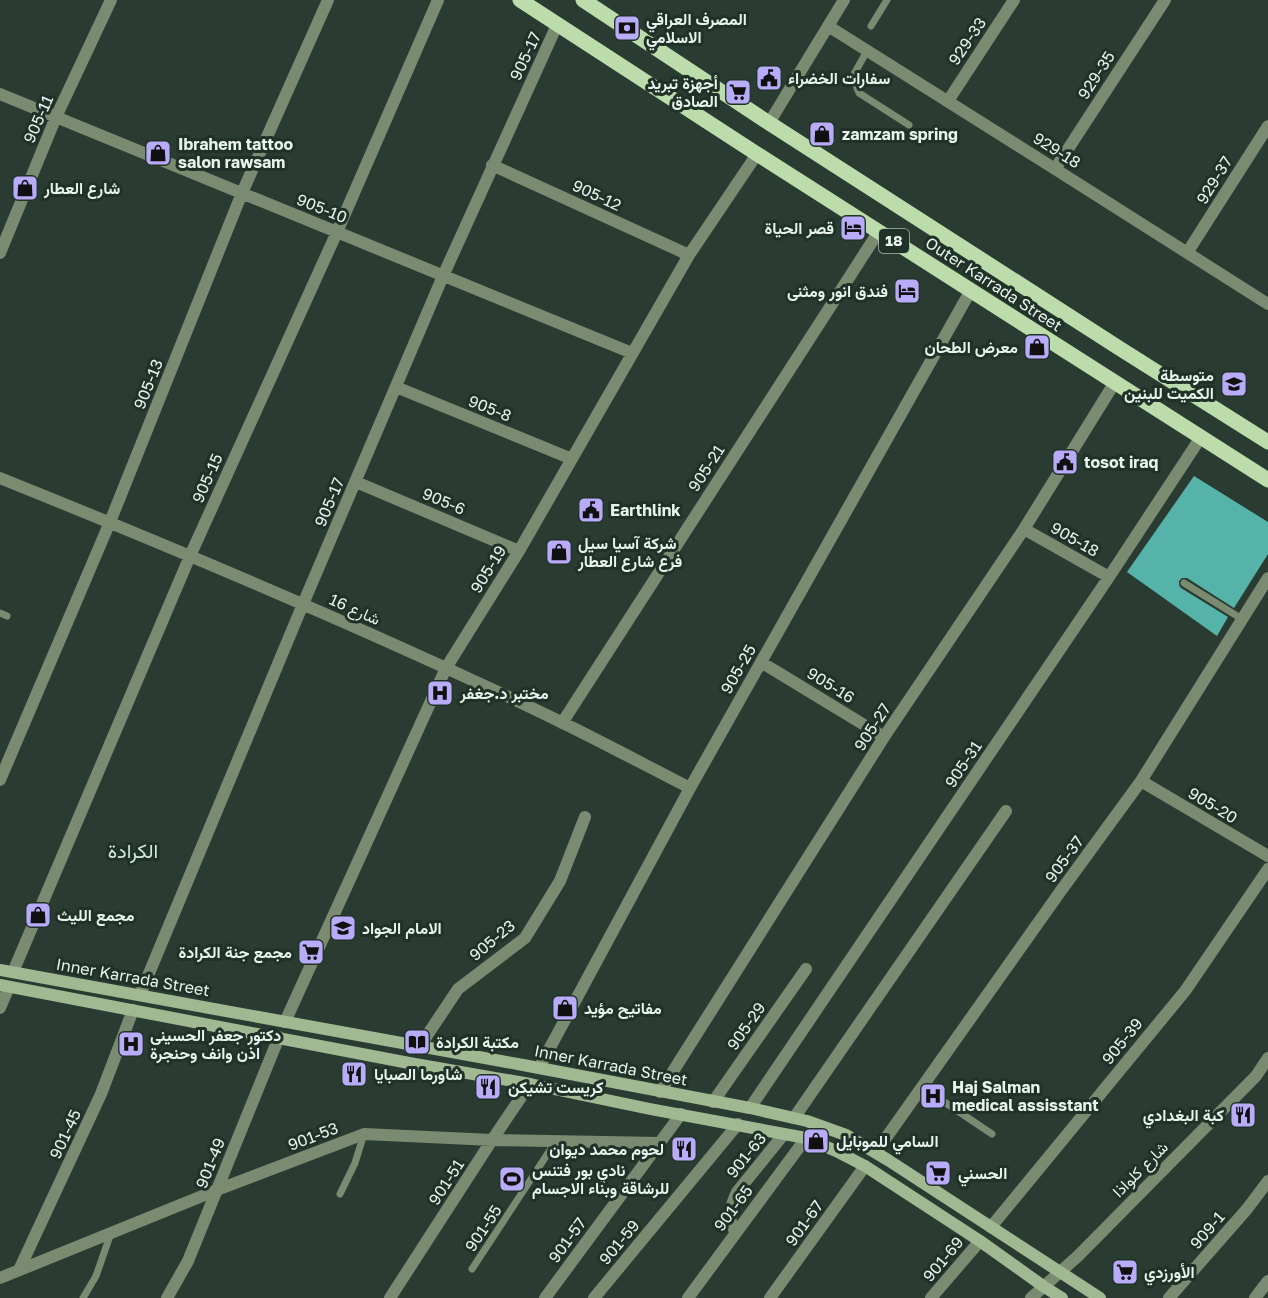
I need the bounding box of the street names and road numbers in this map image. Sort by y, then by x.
street label: 929-33 [944,13,990,69]
street label: 905-17 [505,29,545,83]
street label: 929-35 [1073,47,1119,103]
street label: 905-11 [19,92,57,146]
street label: 929-18 [1030,128,1084,172]
street label: 929-37 [1192,152,1236,208]
street label: 905-12 [569,175,625,215]
street label: 905-10 [294,189,350,227]
road number: 18 [879,229,909,253]
street label: Outer Karrada Street [922,232,1066,336]
street label: 905-13 [129,356,167,412]
street label: 905-8 [466,390,514,426]
street label: 905-21 [683,441,729,495]
street label: 905-15 [187,450,227,506]
street label: 905-17 [310,475,348,529]
street label: 905-6 [420,483,468,519]
street label: 905-18 [1047,517,1103,561]
street label: 905-19 [466,541,510,597]
street label: شارع 16 [326,589,384,631]
street label: 905-25 [716,641,760,697]
street label: 905-16 [803,663,859,707]
street label: 905-27 [849,699,895,755]
street label: 905-31 [940,737,986,791]
street label: 905-20 [1185,782,1241,828]
street label: 905-37 [1040,832,1088,886]
street label: 905-23 [465,915,519,965]
street label: Inner Karrada Street [55,954,211,1000]
street label: 905-29 [722,998,770,1054]
street label: 905-39 [1097,1014,1147,1068]
street label: Inner Karrada Street [533,1040,689,1090]
street label: 901-45 [45,1106,85,1162]
street label: 901-53 [285,1117,341,1155]
street label: 901-63 [722,1128,770,1182]
street label: 901-49 [191,1135,229,1191]
street label: شارع كلواذا [1108,1137,1173,1202]
street label: 901-51 [424,1155,468,1209]
street label: 901-65 [709,1181,757,1235]
street label: 901-67 [781,1196,827,1250]
street label: 901-55 [460,1201,506,1255]
street label: 909-1 [1185,1207,1229,1253]
street label: 901-57 [544,1213,590,1267]
street label: 901-59 [594,1215,644,1269]
street label: 901-69 [918,1232,968,1286]

